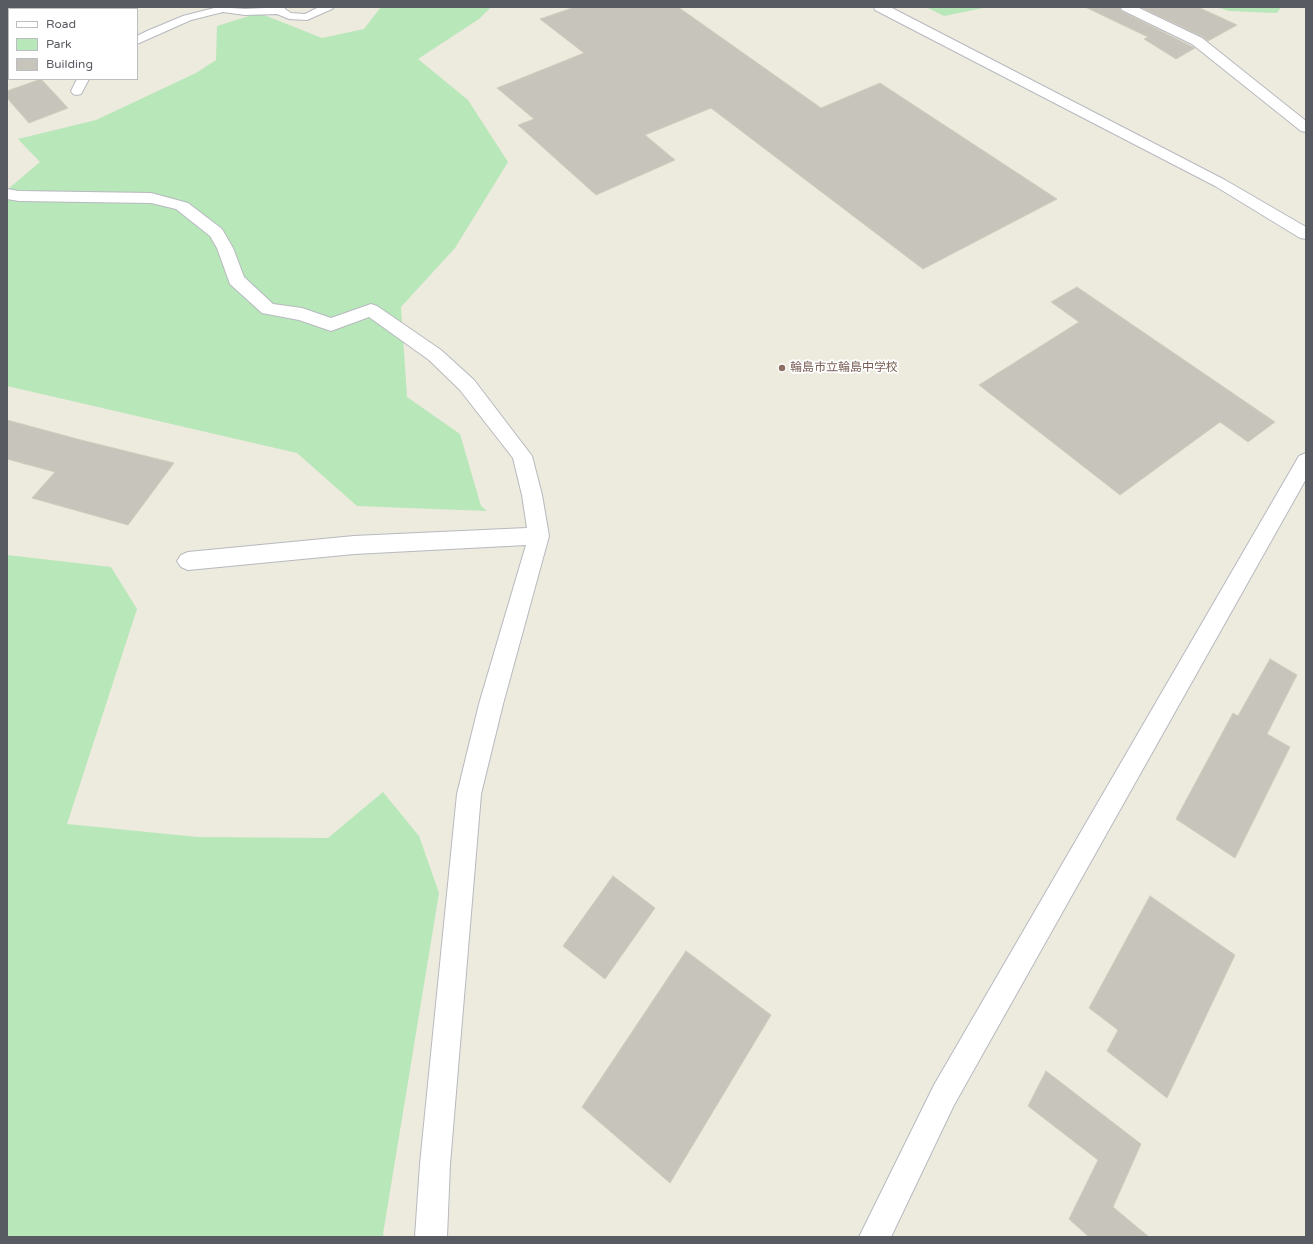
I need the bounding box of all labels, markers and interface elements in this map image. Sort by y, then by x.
legend [8,8,138,80]
text: Road [46,17,76,31]
text: Park [46,37,72,51]
text: Building [46,57,93,71]
place label: 輪島市立輪島中学校 [790,361,898,375]
marker: 輪島市立輪島中学校 [777,363,787,373]

